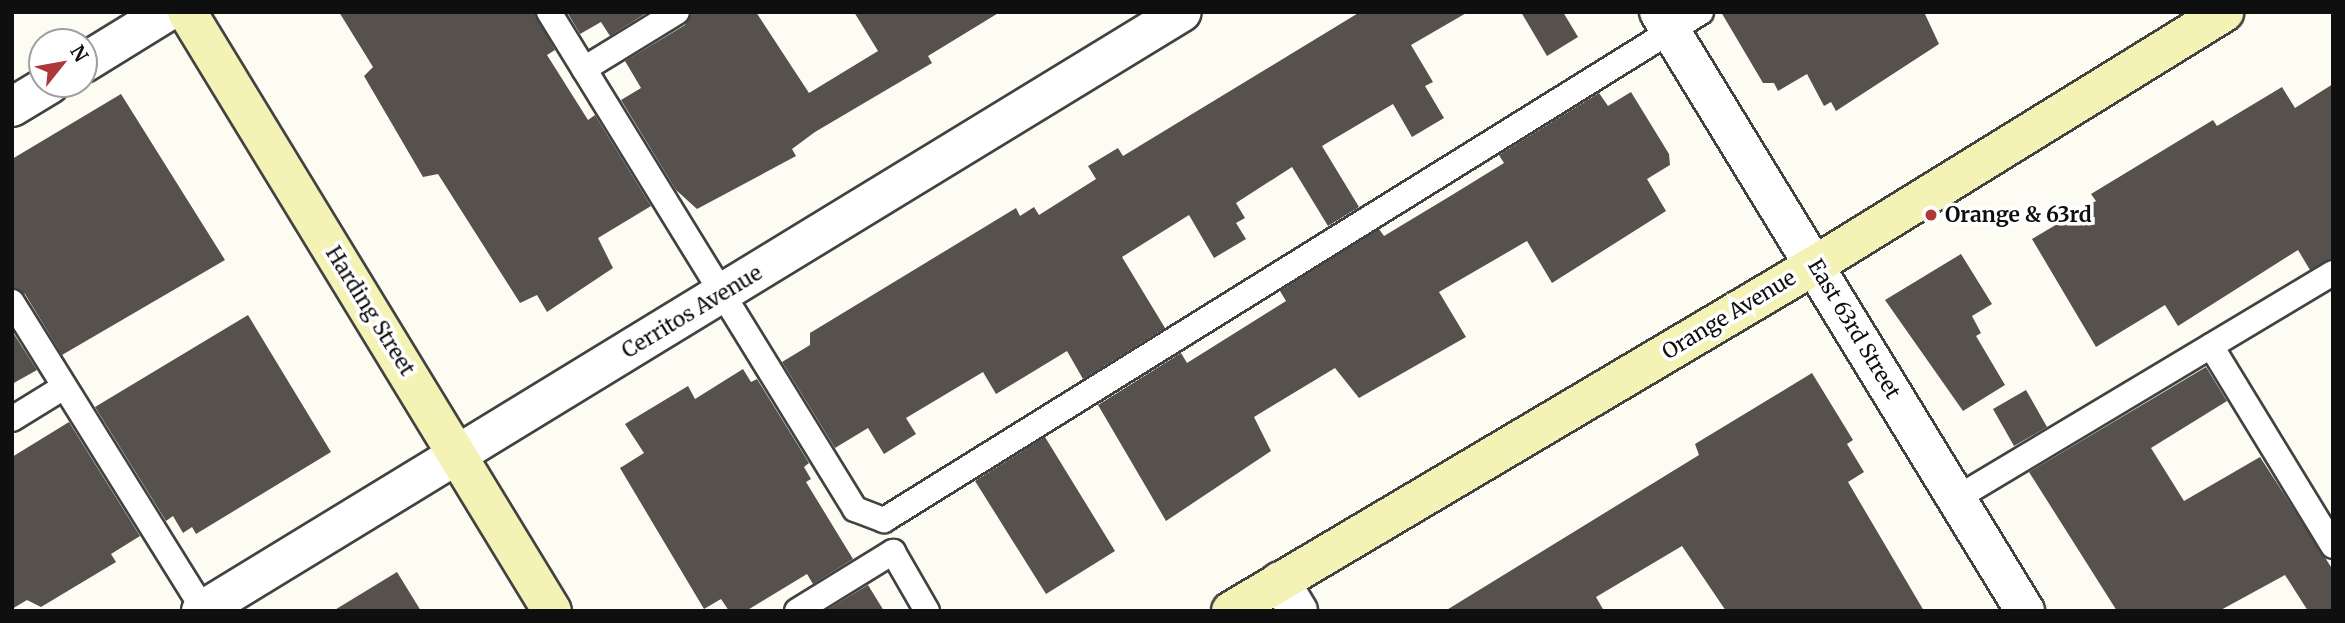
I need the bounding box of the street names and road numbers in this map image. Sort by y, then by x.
street label: Harding Street [320,242,420,380]
street label: East 63rd Street [1802,255,1906,403]
street label: Cerritos Avenue [617,260,767,364]
street label: Orange Avenue [1658,265,1800,365]

